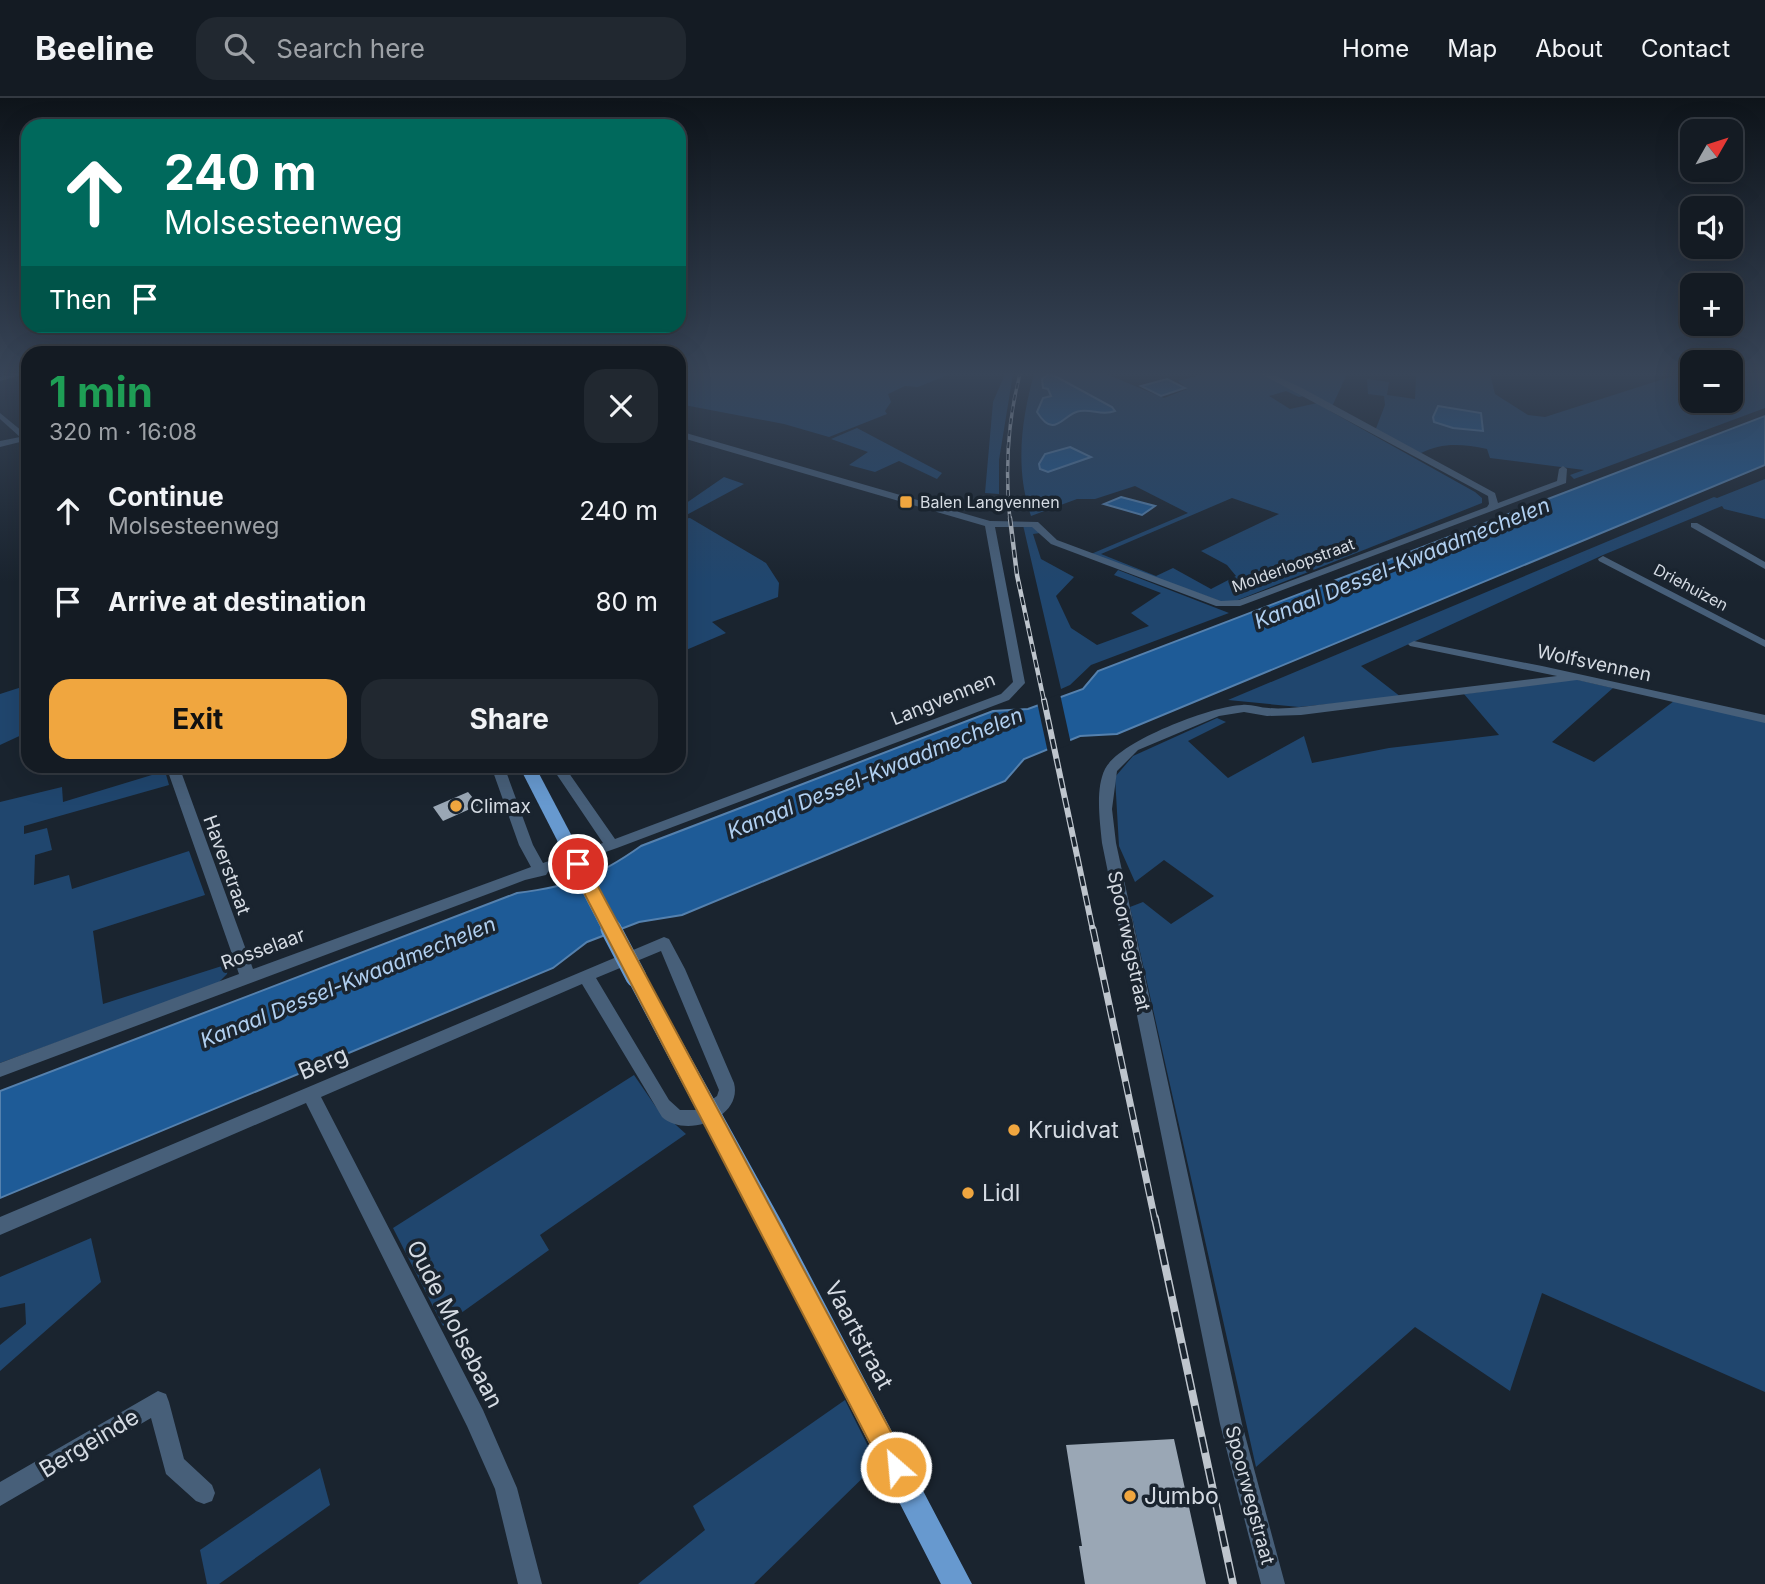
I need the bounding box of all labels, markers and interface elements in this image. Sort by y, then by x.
search box [196,17,686,80]
text: Beeline [35,28,154,68]
icon: search [220,29,258,67]
text: Search here [276,33,425,64]
text: Home [1342,34,1409,63]
text: Map [1447,34,1497,63]
text: About [1535,34,1603,63]
text: Contact [1641,34,1730,63]
north arrow [1680,119,1743,182]
map controls [1680,119,1743,413]
text: 240 m [164,143,317,202]
icon: ahead [49,147,140,238]
button: sound [1680,196,1743,259]
text: Molsesteenweg [164,203,403,242]
button: + [1680,273,1743,336]
icon: arrive [126,280,164,318]
text: Then [49,284,112,315]
button: − [1680,350,1743,413]
text: 1 min [49,366,153,417]
button: close [584,369,658,443]
text: 320 m · 16:08 [49,418,197,446]
text: Continue [108,481,224,512]
icon: ahead [49,492,87,530]
place label: Balen Langvennen [920,492,1060,512]
water label: Kanaal Dessel-Kwaadmechelen [1251,492,1553,634]
marker: Balen Langvennen [898,494,914,510]
text: 240 m [579,495,658,526]
text: Molsesteenweg [108,512,279,540]
street label: Molderloopstraat [1229,534,1357,596]
street label: Driehuizen [1650,559,1732,615]
icon: arrive [49,583,87,621]
text: Arrive at destination [108,586,367,617]
text: 80 m [595,586,658,617]
street label: Wolfsvennen [1535,640,1653,686]
street label: Langvennen [887,668,999,730]
button: Exit [49,679,347,759]
button: Share [361,679,658,759]
water label: Kanaal Dessel-Kwaadmechelen [724,702,1026,844]
place label: Climax [470,795,531,818]
marker: Climax [448,798,464,814]
street label: Haverstraat [198,812,256,918]
pin [548,834,608,894]
icon: arrive [559,845,597,883]
street label: Spoorwegstraat [1103,869,1155,1013]
water label: Kanaal Dessel-Kwaadmechelen [197,911,499,1053]
street label: Rosselaar [218,923,308,975]
street label: Berg [294,1040,352,1086]
place label: Kruidvat [1028,1116,1119,1144]
marker: Kruidvat [1006,1122,1022,1138]
place label: Lidl [982,1179,1020,1207]
marker: Lidl [960,1185,976,1201]
street label: Oude Molsebaan [401,1235,509,1413]
street label: Vaartstraat [819,1276,899,1394]
street label: Bergeinde [34,1402,144,1484]
street label: Spoorwegstraat [1220,1423,1280,1567]
position arrow [859,1430,933,1504]
place label: Jumbo [1144,1482,1219,1510]
marker: Jumbo [1122,1488,1138,1504]

